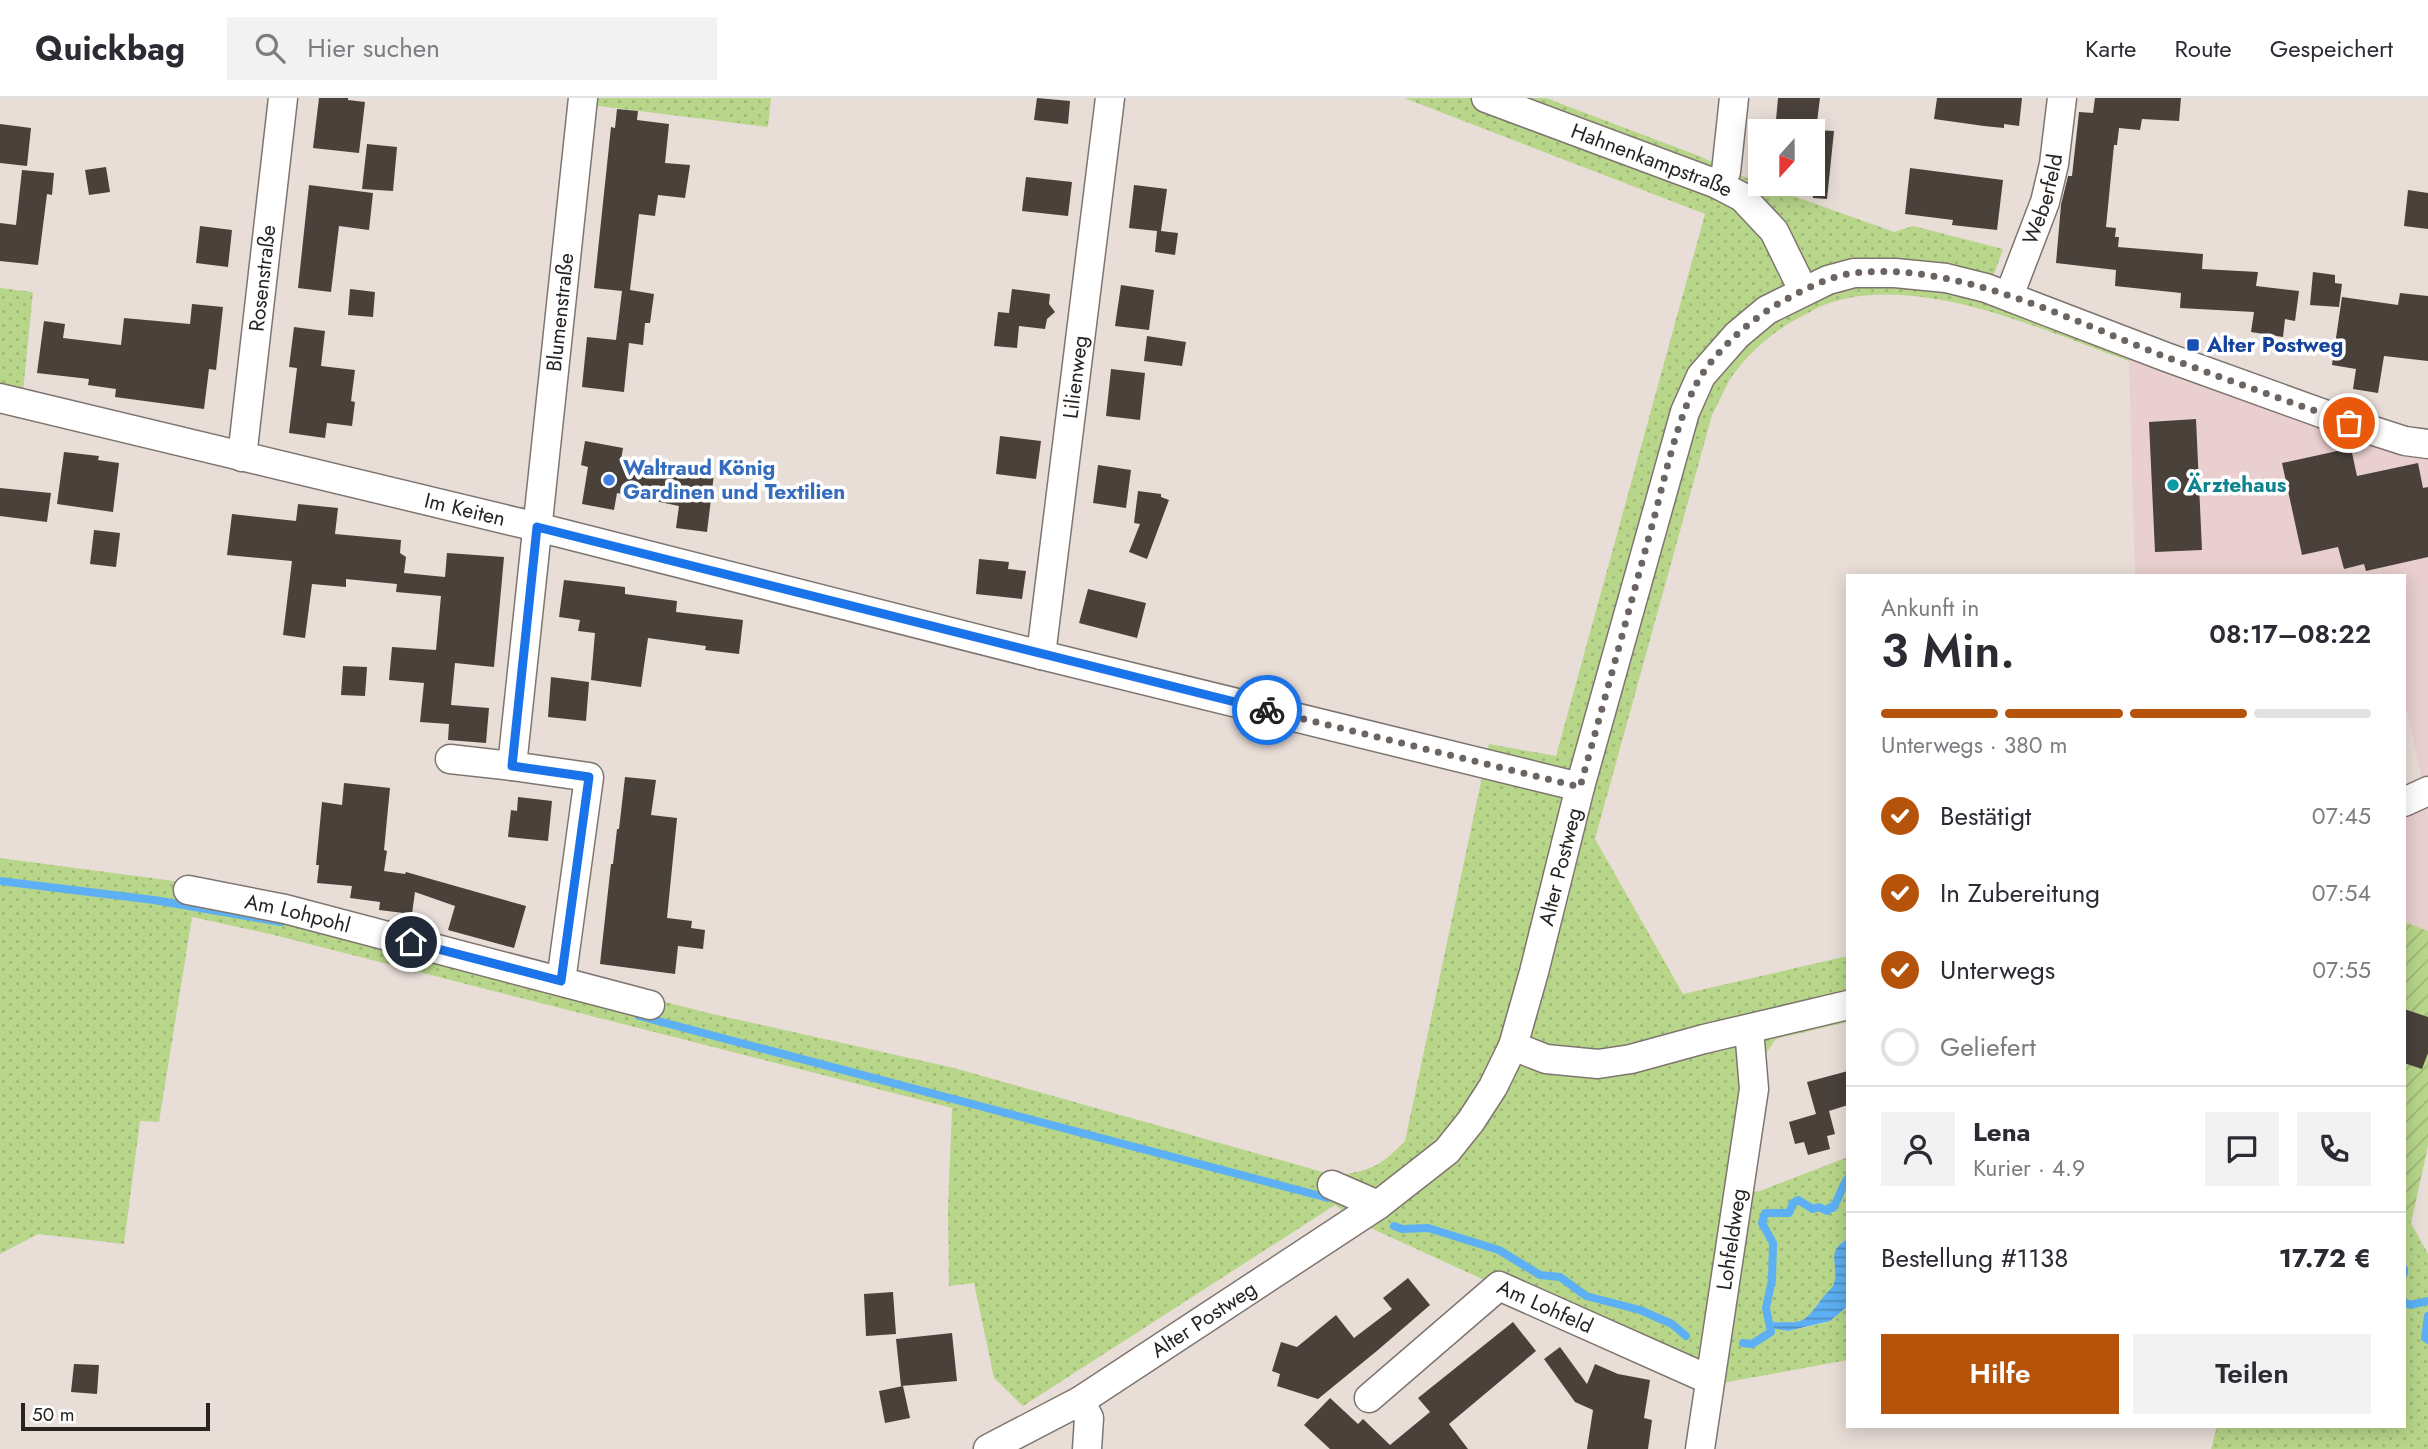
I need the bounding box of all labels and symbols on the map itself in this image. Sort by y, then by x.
street label: Hahnenkampstraße [1567,116,1738,205]
north arrow [1748,119,1825,196]
street label: Weberfeld [2015,152,2070,249]
street label: Rosenstraße [241,223,283,333]
street label: Blumenstraße [539,251,581,373]
place label: Alter Postweg [2206,330,2343,360]
street label: Lilienweg [1055,334,1095,421]
marker: Alter Postweg [2185,337,2201,353]
pin [2319,393,2379,453]
place label: Waltraud König Gardinen und Textilien [623,453,845,507]
place label: Ärztehaus [2186,470,2287,500]
marker: Waltraud König Gardinen und Textilien [601,472,617,488]
marker: Ärztehaus [2165,477,2181,493]
street label: Im Keiten [421,485,508,534]
courier [1232,675,1302,745]
street label: Alter Postweg [1531,805,1589,929]
street label: Am Lohpohl [242,886,354,941]
pin [381,912,441,972]
street label: Lohfeldweg [1709,1186,1754,1292]
street label: Am Lohfeld [1492,1272,1598,1341]
street label: Alter Postweg [1145,1274,1263,1365]
scale bar [21,1400,210,1432]

